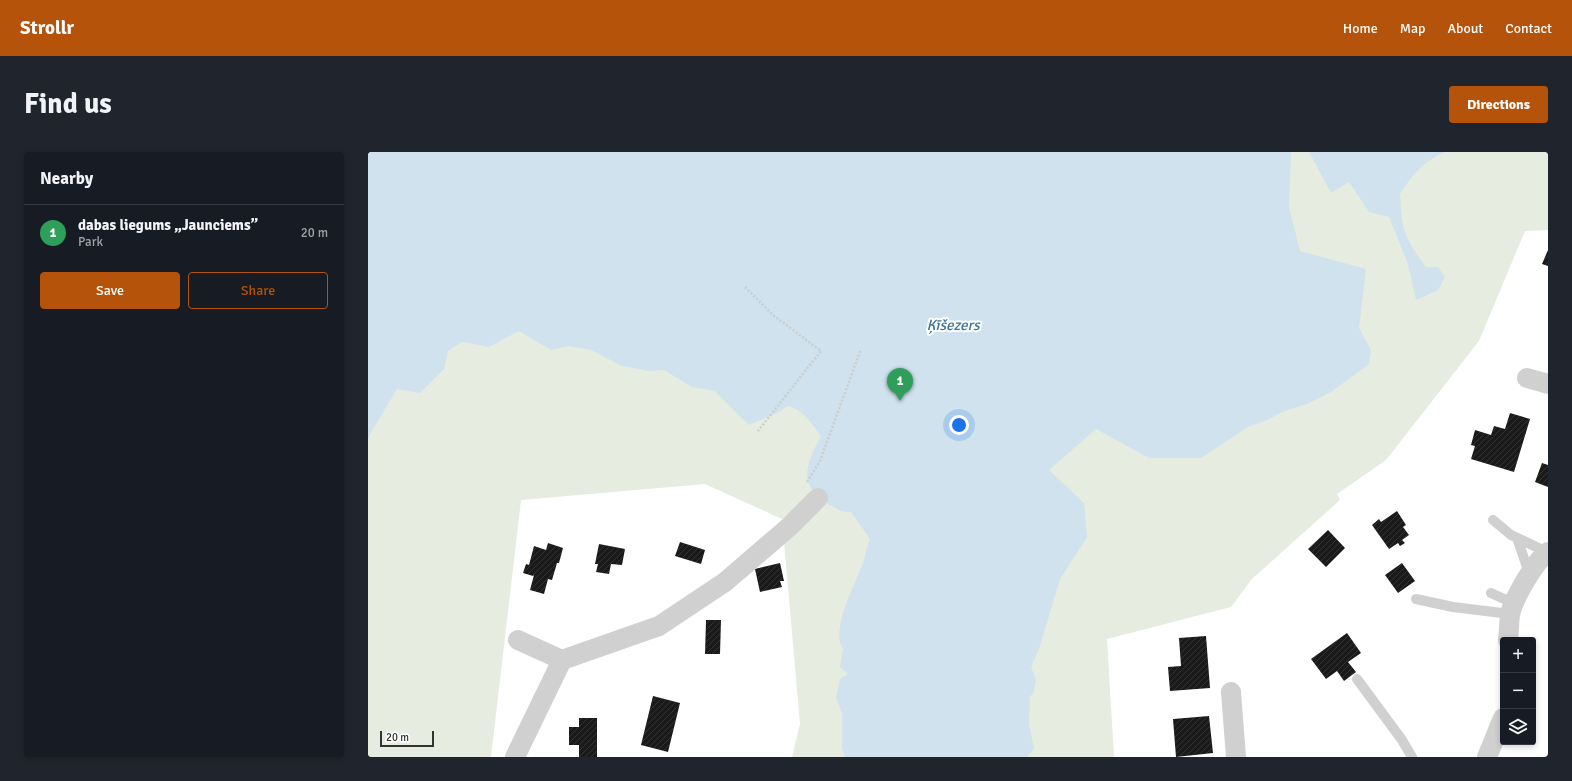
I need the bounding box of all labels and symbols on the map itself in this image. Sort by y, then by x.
water label: Ķīšezers [926,316,981,334]
pin: 1 [887,368,913,401]
your location [949,415,969,435]
scale bar [380,729,434,748]

